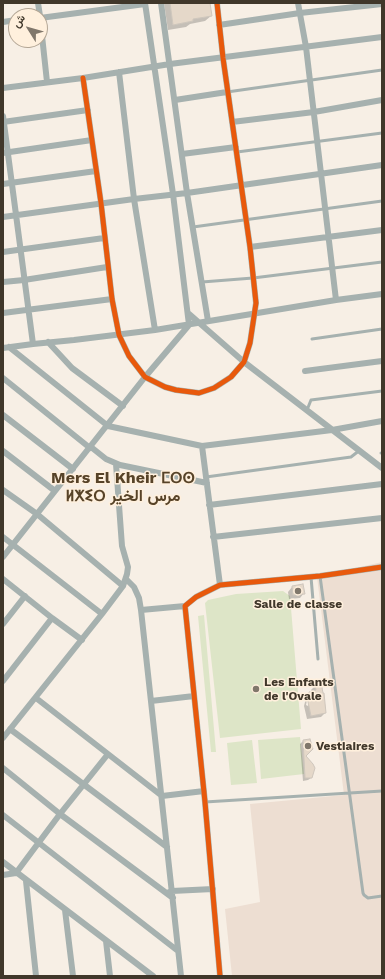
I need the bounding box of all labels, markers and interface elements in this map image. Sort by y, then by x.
north arrow [8,8,48,48]
text: ش [10,12,28,30]
district label: Mers El Kheir ⵎⵔⵙ ⵍⵅⵉⵔ مرس الخير [51,468,195,506]
marker: Salle de classe [293,586,303,596]
place label: Salle de classe [254,597,342,611]
place label: Les Enfants de l'Ovale [264,675,334,703]
marker: Les Enfants de l'Ovale [251,684,261,694]
place label: Vestiaires [316,739,374,753]
marker: Vestiaires [303,741,313,751]

